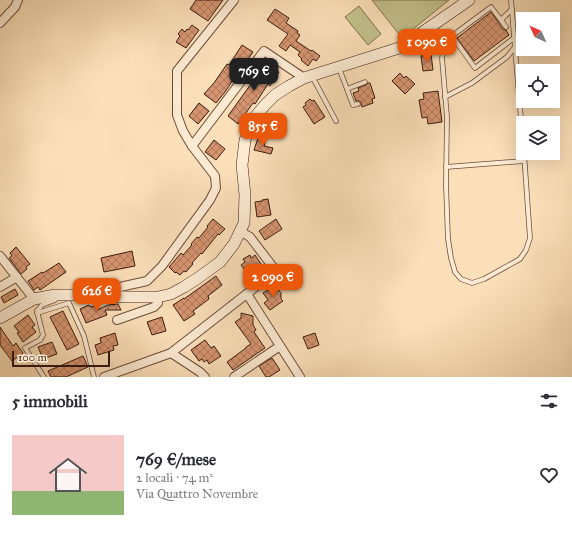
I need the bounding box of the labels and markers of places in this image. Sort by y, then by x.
pin: 1 090 € [390,29,464,63]
pin: 769 € [226,58,282,92]
pin: 855 € [235,113,291,147]
pin: 2 090 € [236,264,310,298]
pin: 626 € [69,278,125,312]

